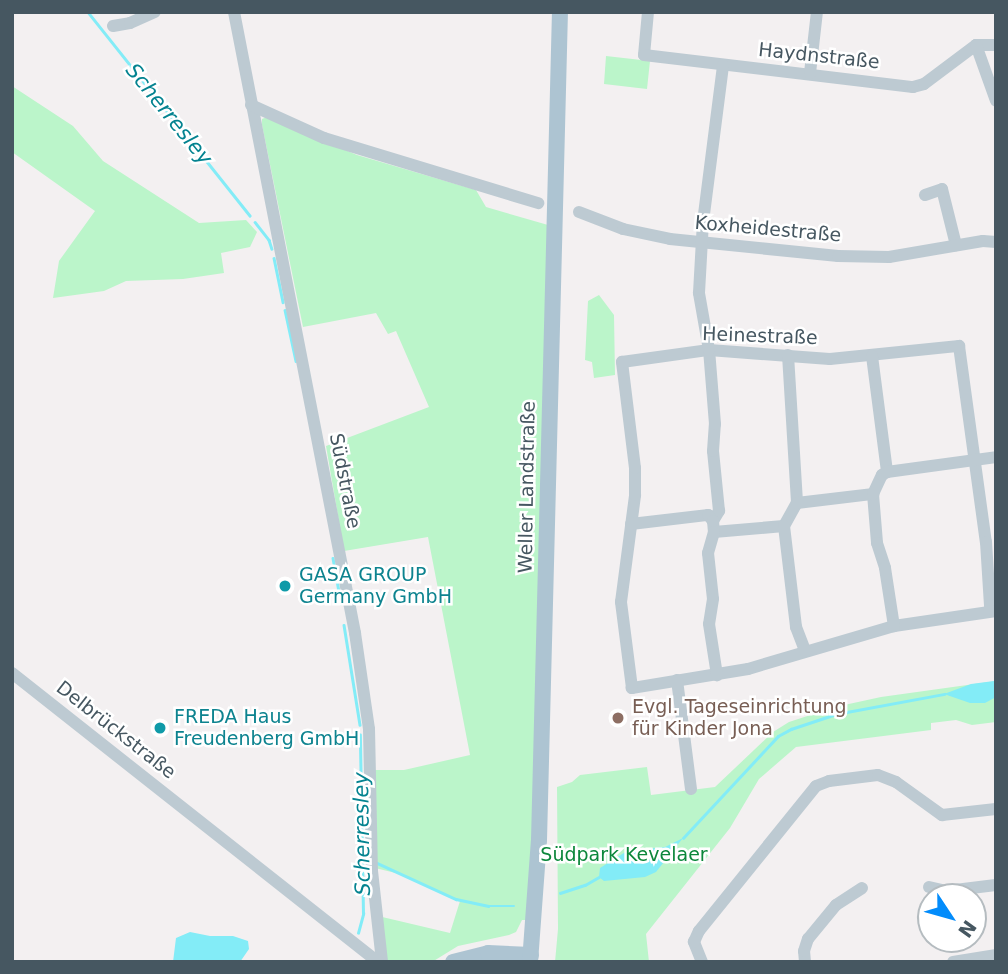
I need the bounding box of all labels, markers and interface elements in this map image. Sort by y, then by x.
street label: Haydnstraße [757,38,881,74]
water label: Scherresley [120,58,218,170]
street label: Koxheidestraße [694,211,842,247]
street label: Heinestraße [702,323,818,349]
street label: Weller Landstraße [514,401,540,573]
street label: Südstraße [325,431,365,531]
place label: GASA GROUP Germany GmbH [299,564,452,608]
marker: GASA GROUP Germany GmbH [277,578,293,594]
street label: Delbrückstraße [52,676,180,784]
place label: Evgl. Tageseinrichtung für Kinder Jona [632,696,847,740]
place label: FREDA Haus Freudenberg GmbH [174,706,359,750]
marker: Evgl. Tageseinrichtung für Kinder Jona [610,710,626,726]
marker: FREDA Haus Freudenberg GmbH [152,720,168,736]
water label: Scherresley [348,772,376,896]
park label: Südpark Kevelaer [540,844,708,866]
north arrow [917,883,987,953]
text: N [954,916,981,942]

